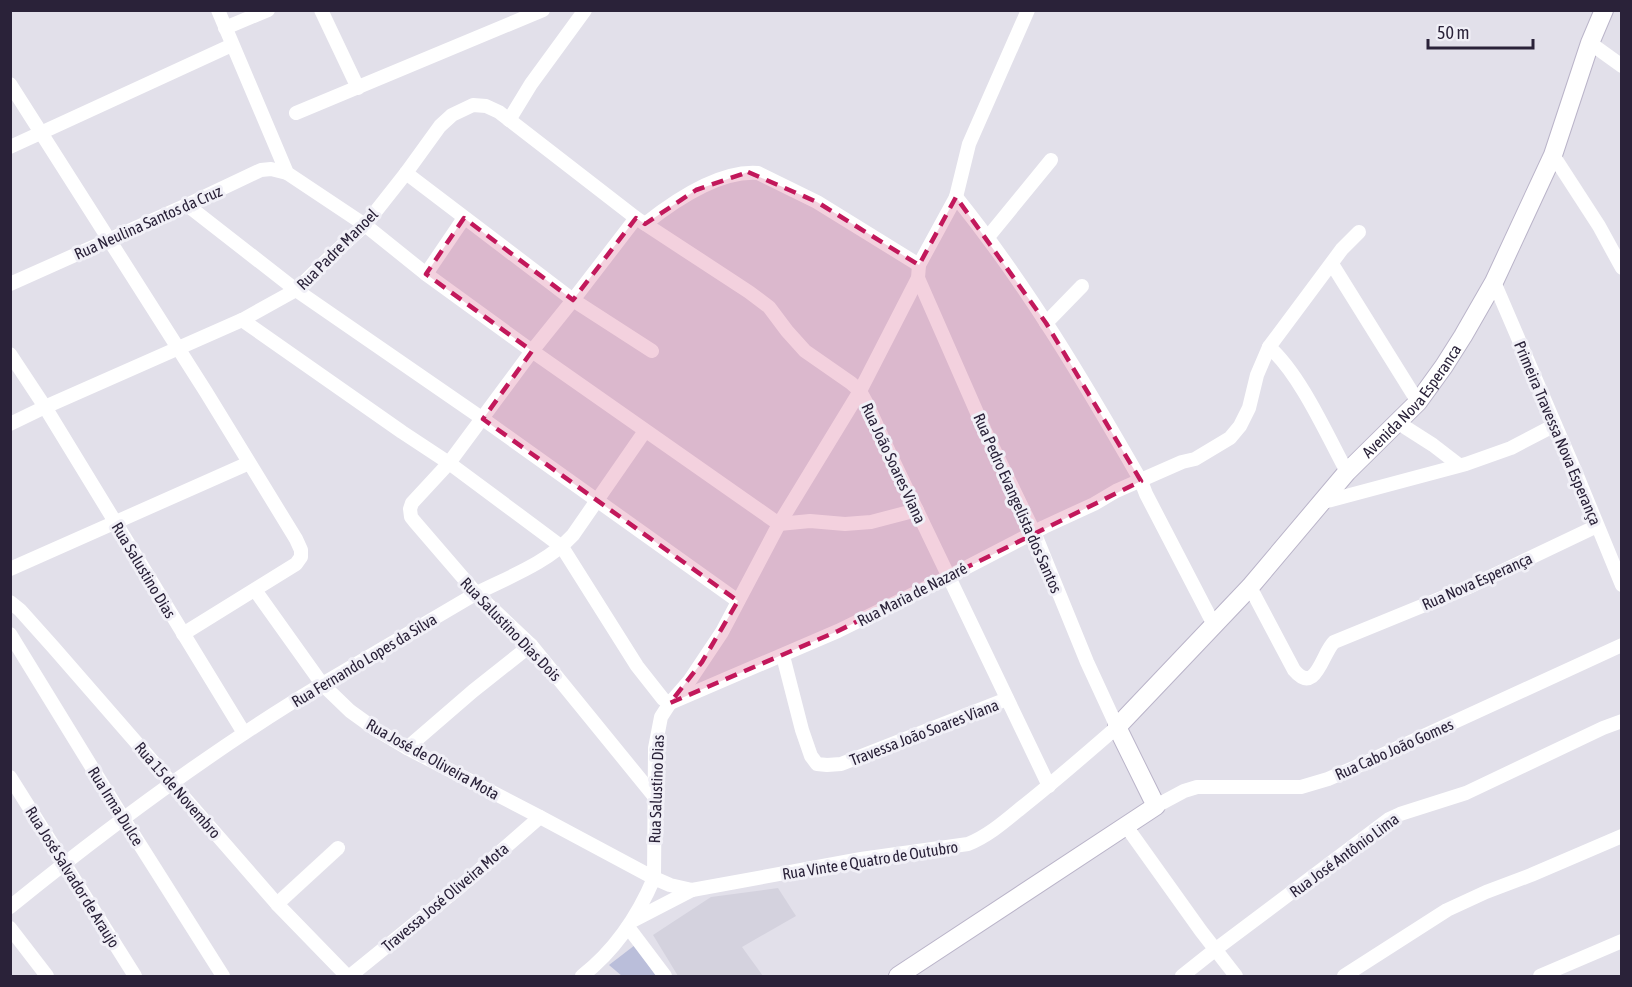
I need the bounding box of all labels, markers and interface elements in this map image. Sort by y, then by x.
scale bar [1428,12,1533,50]
text: 50 m [1437,22,1469,43]
street label: Rua Neulina Santos da Cruz [71,181,225,263]
street label: Rua Padre Manoel [293,204,382,293]
street label: Primeira Travessa Nova Esperança [1510,338,1605,528]
street label: Avenida Nova Esperanca [1358,341,1464,461]
street label: Rua João Soares Viana [858,400,930,526]
street label: Rua Pedro Evangelista dos Santos [969,410,1066,596]
street label: Rua Salustino Dias [108,519,180,621]
street label: Rua Nova Esperança [1419,549,1535,614]
street label: Rua Maria de Nazaré [854,559,970,629]
street label: Rua Salustino Dias Dois [457,574,565,685]
street label: Rua Fernando Lopes da Silva [288,610,440,711]
street label: Travessa João Soares Viana [847,695,1001,769]
street label: Rua José de Oliveira Mota [363,715,503,803]
street label: Rua Cabo João Gomes [1332,715,1456,783]
street label: Rua Salustino Dias [645,734,667,844]
street label: Rua 15 de Novembro [131,738,225,842]
street label: Rua Irma Dulce [85,763,147,849]
street label: Rua José Salvador de Araujo [21,803,124,951]
street label: Rua José Antônio Lima [1286,809,1402,901]
street label: Rua Vinte e Quatro de Outubro [781,837,959,883]
street label: Travessa José Oliveira Mota [378,839,512,955]

